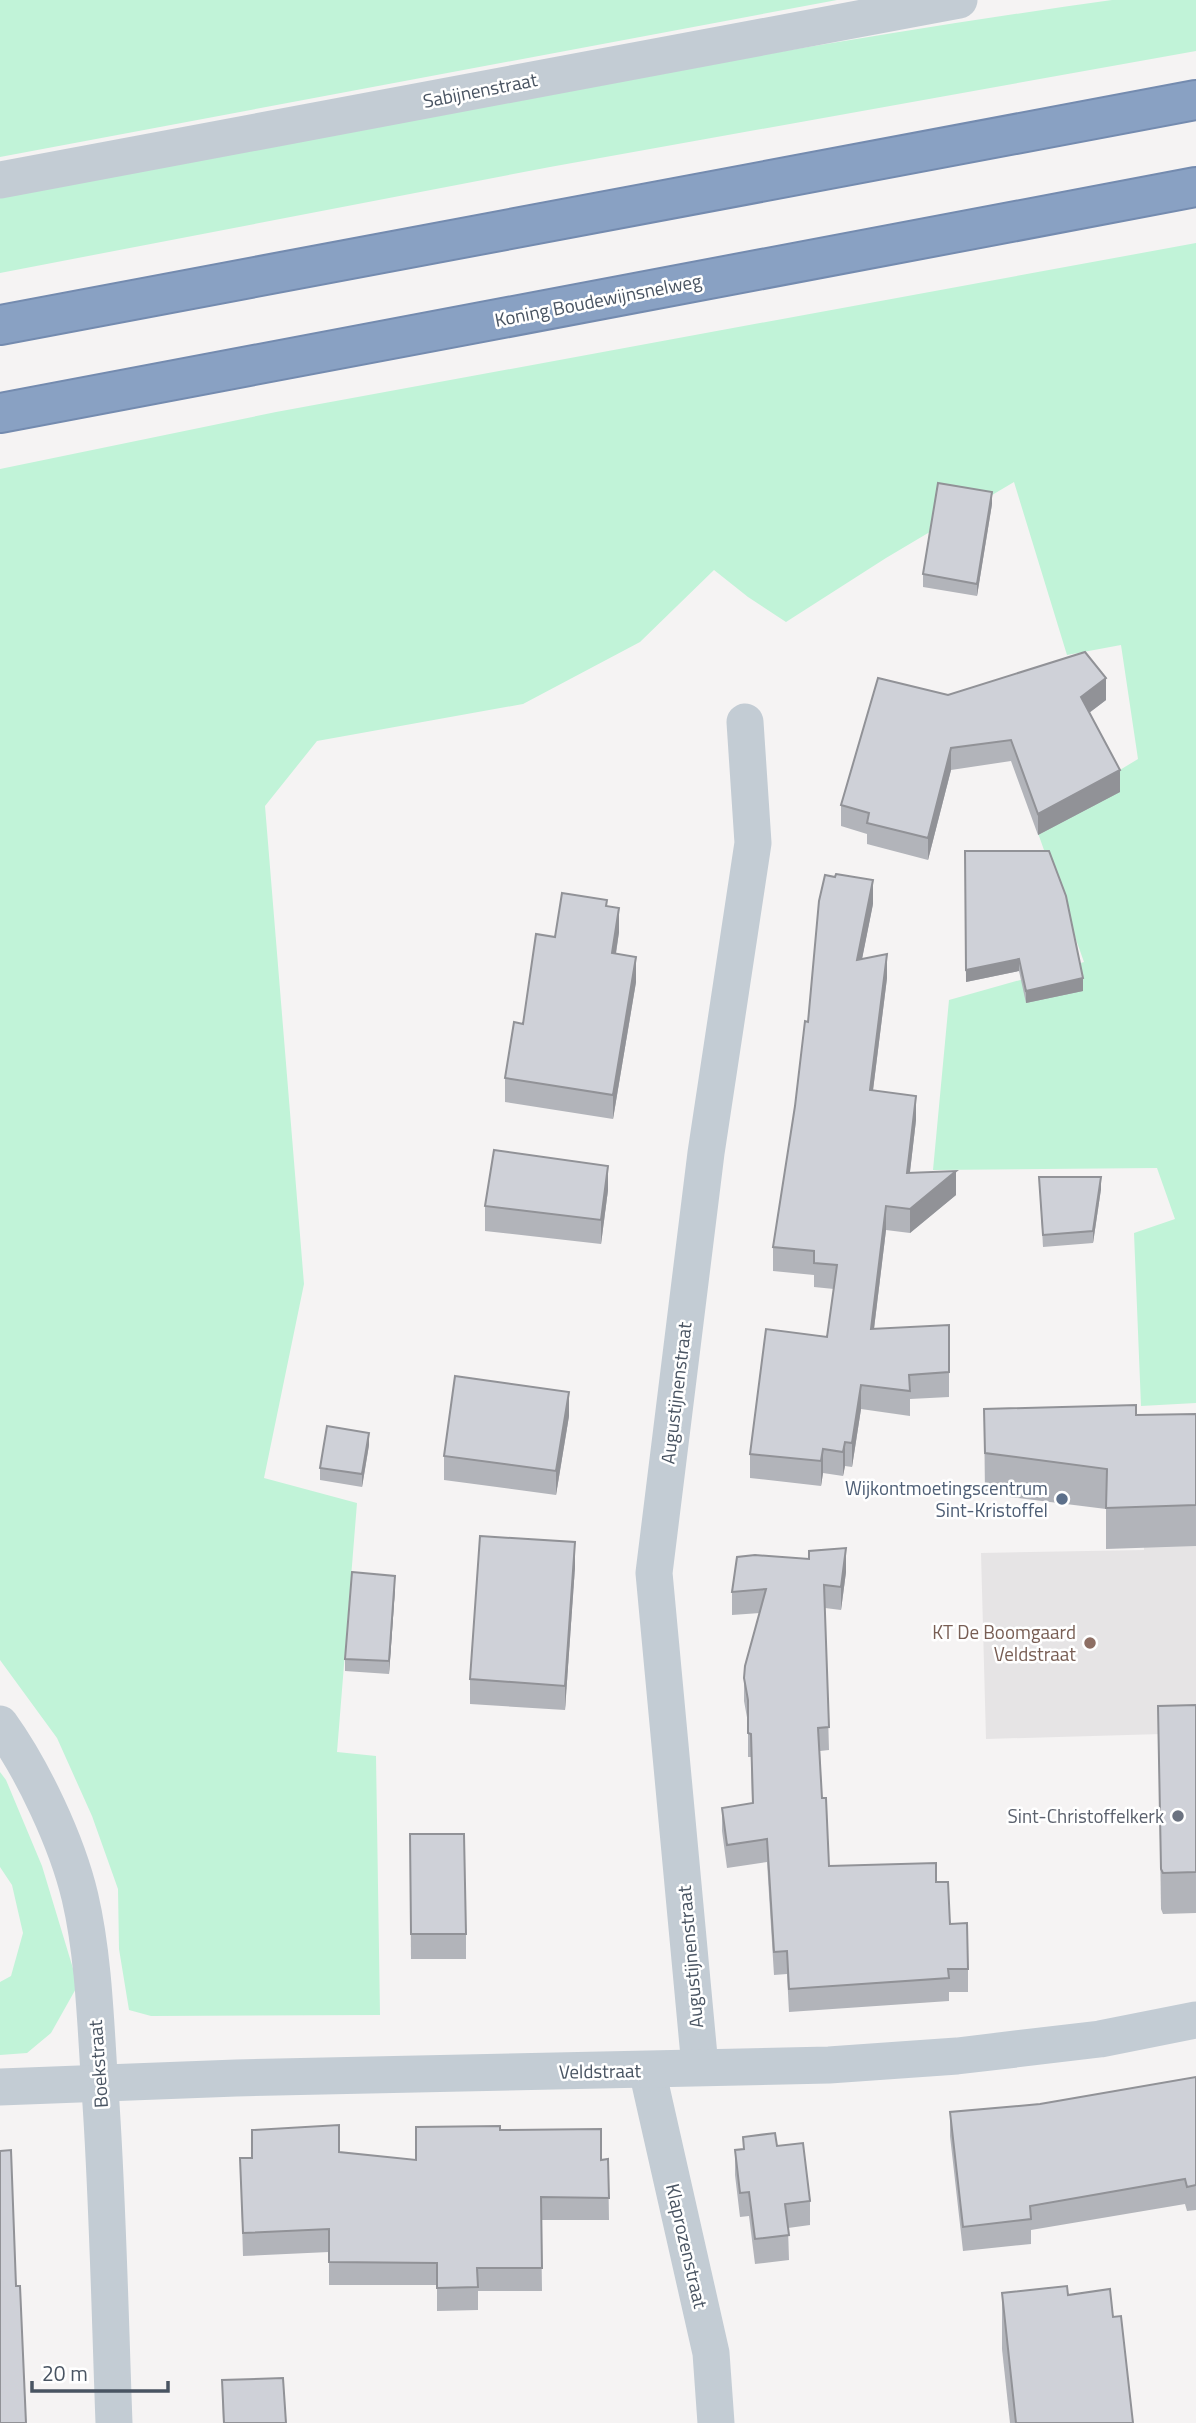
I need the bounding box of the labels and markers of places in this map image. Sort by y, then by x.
place label: Wijkontmoetingscentrum Sint-Kristoffel [845,1473,1048,1524]
marker: Wijkontmoetingscentrum Sint-Kristoffel [1054,1491,1070,1507]
place label: KT De Boomgaard Veldstraat [932,1617,1076,1668]
marker: KT De Boomgaard Veldstraat [1082,1635,1098,1651]
place label: Sint-Christoffelkerk [1008,1801,1164,1830]
marker: Sint-Christoffelkerk [1170,1808,1186,1824]

